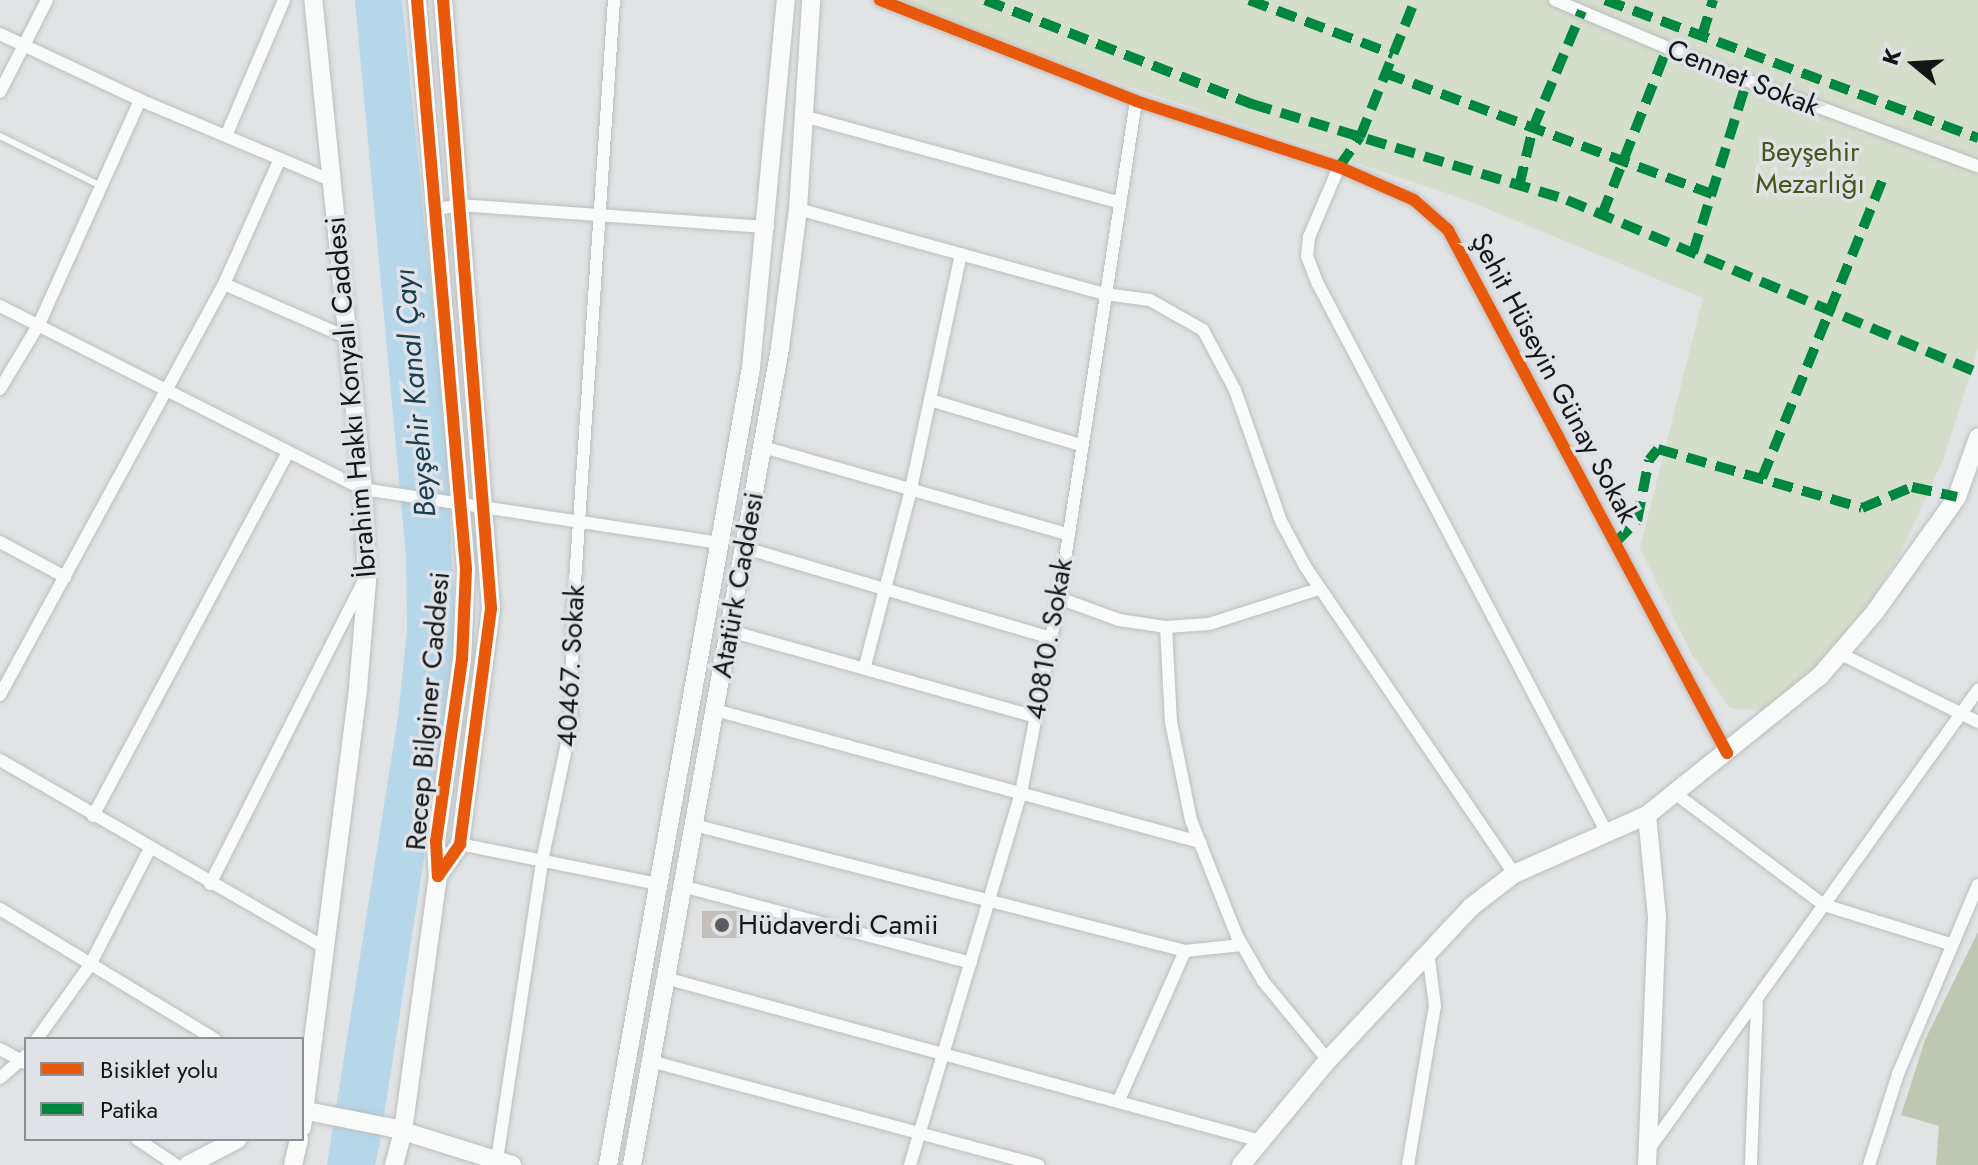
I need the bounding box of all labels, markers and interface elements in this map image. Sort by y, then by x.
north arrow [1874,24,1954,104]
street label: Cennet Sokak [1662,32,1824,124]
text: K [1874,44,1909,69]
park label: Beyşehir Mezarlığı [1755,135,1865,201]
street label: İbrahim Hakkı Konyalı Caddesi [318,215,384,579]
street label: Şehit Hüseyin Günay Sokak [1463,227,1645,529]
water label: Beyşehir Kanal Çayı [386,267,444,519]
street label: Atatürk Caddesi [705,490,771,680]
street label: 40810. Sokak [1018,556,1080,722]
street label: Recep Bilginer Caddesi [399,570,457,852]
street label: 40467. Sokak [550,584,592,748]
place label: Hüdaverdi Camii [738,908,939,942]
marker: Hüdaverdi Camii [713,916,731,934]
legend [24,1037,304,1141]
text: Bisiklet yolu [100,1052,218,1087]
text: Patika [100,1092,158,1127]

